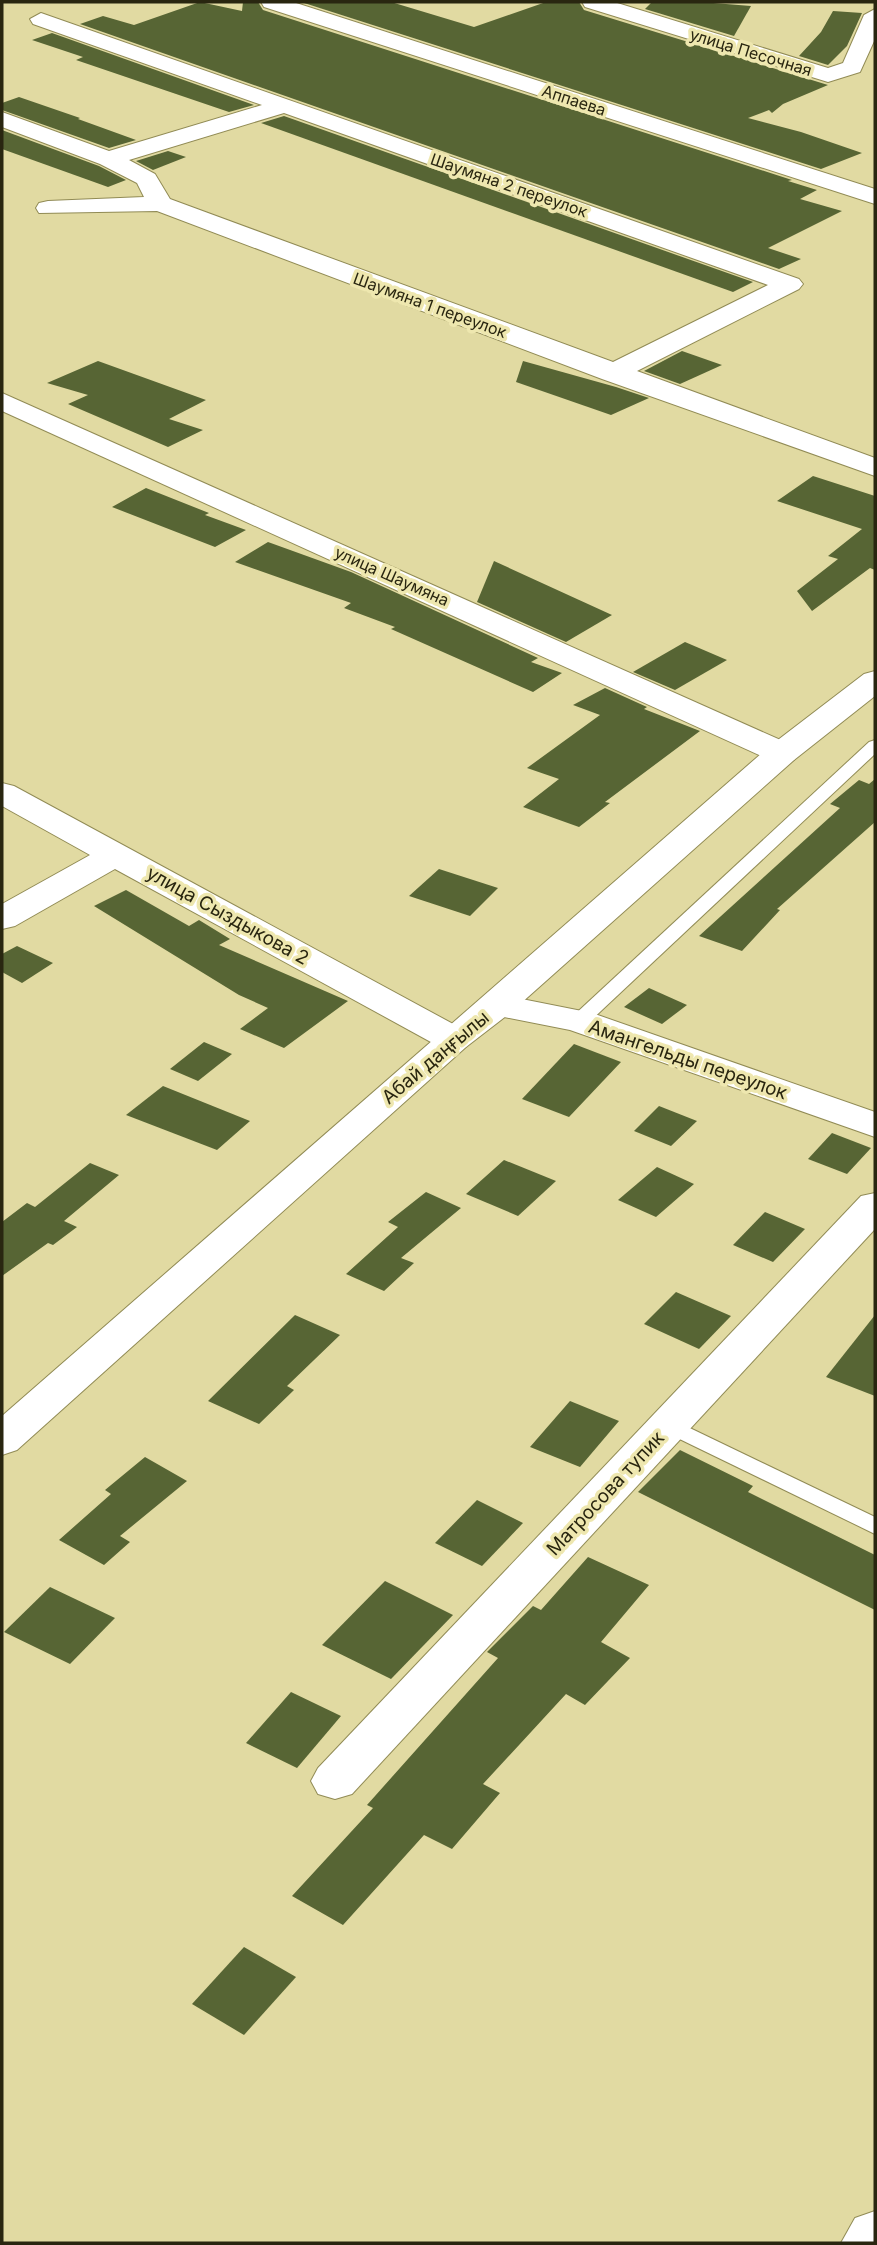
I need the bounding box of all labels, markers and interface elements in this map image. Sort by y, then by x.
street label: улица Песочная [688,24,814,80]
street label: Аппаева [539,80,609,120]
street label: Шаумяна 2 переулок [428,149,590,221]
street label: Шаумяна 1 переулок [351,268,510,342]
street label: улица Шаумяна [332,542,452,610]
street label: улица Сыздыкова 2 [143,861,313,970]
street label: Абай даңғылы [377,1006,494,1109]
street label: Амангельды переулок [586,1015,791,1105]
street label: Матросова тупик [542,1426,669,1560]

